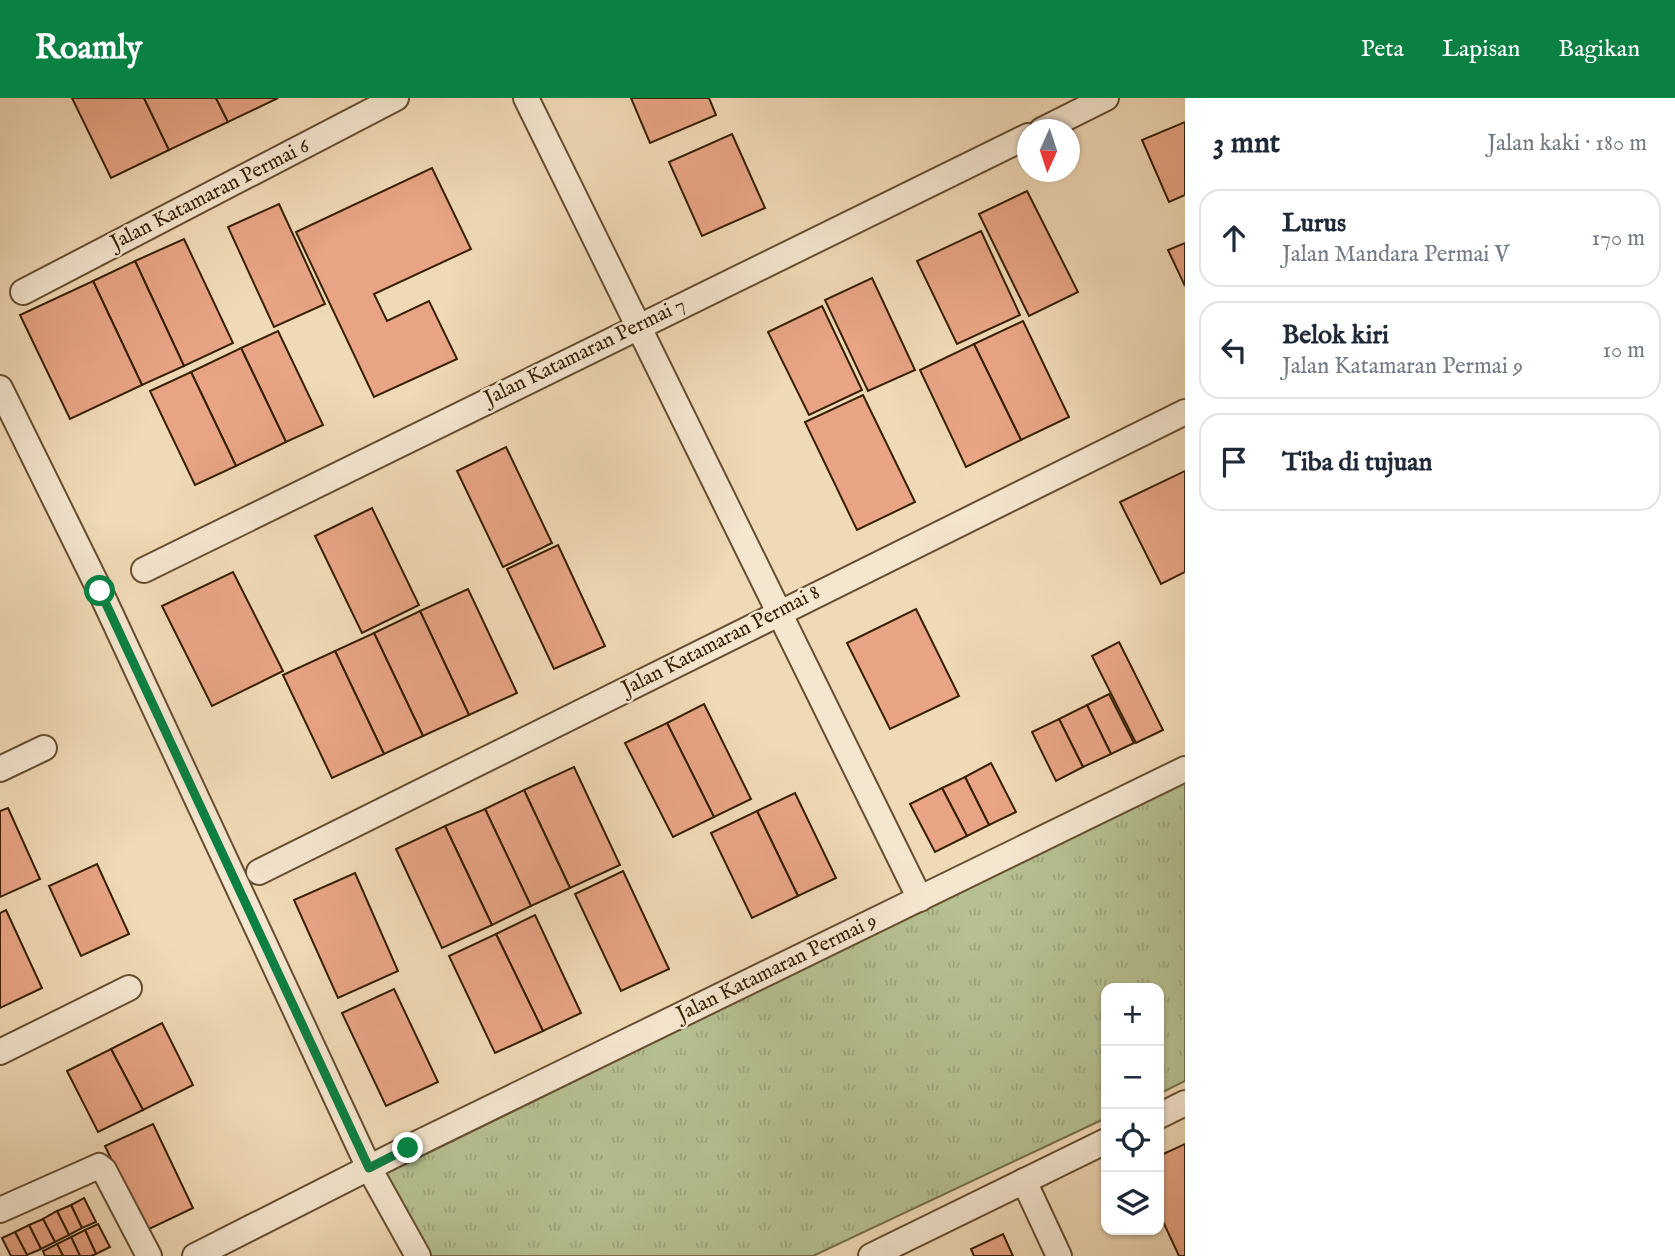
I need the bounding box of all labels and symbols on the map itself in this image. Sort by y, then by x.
north arrow [1017,119,1080,182]
street label: Jalan Katamaran Permai 6 [104,133,315,258]
street label: Jalan Katamaran Permai 7 [478,292,690,413]
route start [84,575,115,606]
street label: Jalan Katamaran Permai 8 [616,579,825,704]
street label: Jalan Katamaran Permai 9 [670,908,882,1029]
route end [392,1132,423,1163]

